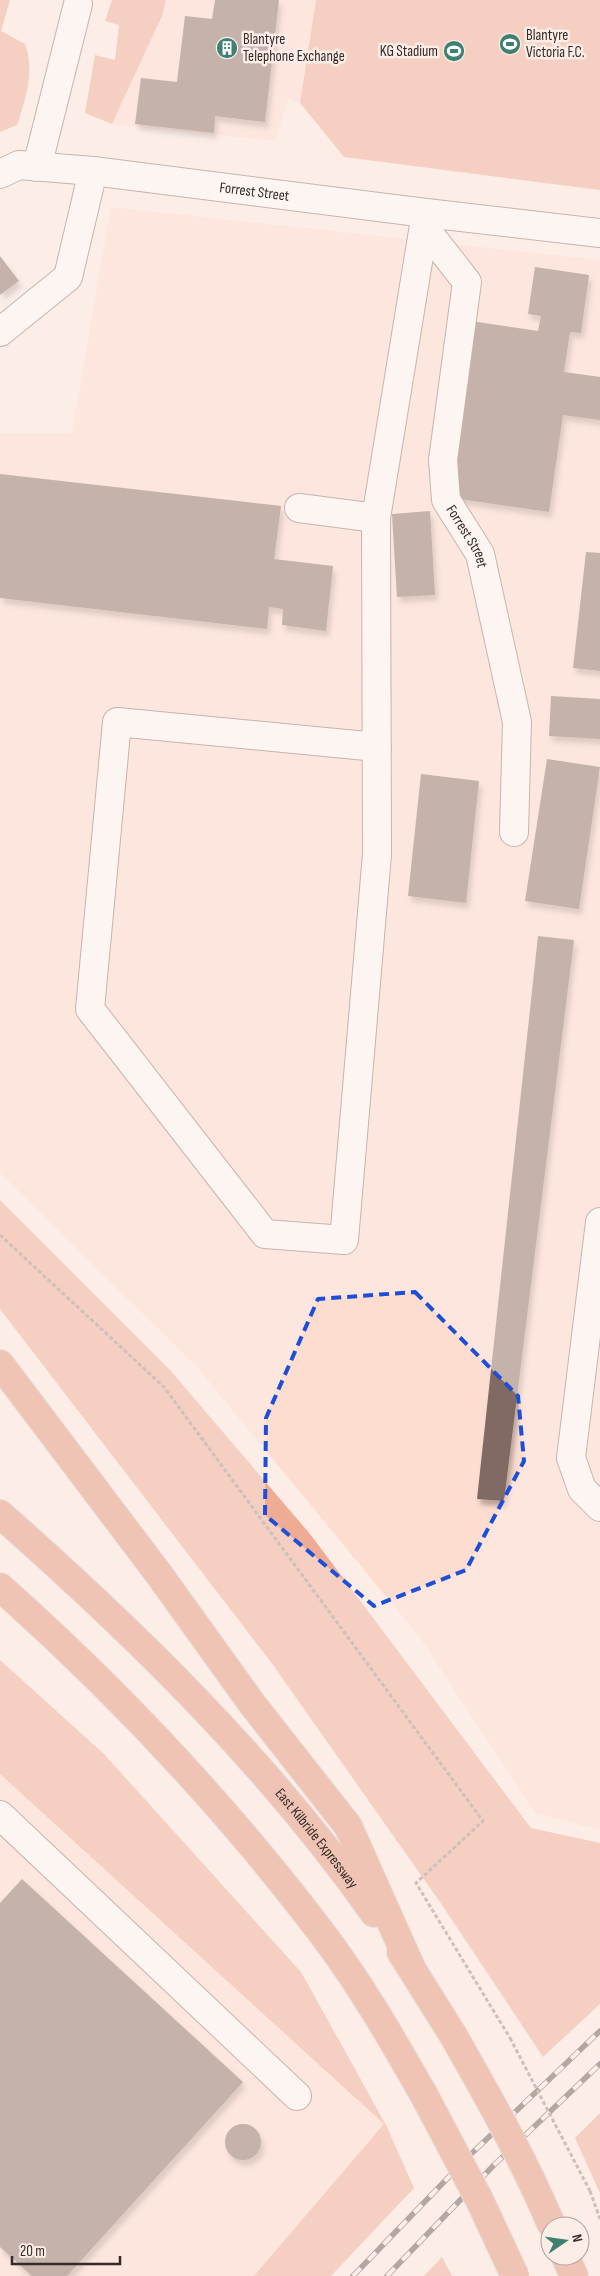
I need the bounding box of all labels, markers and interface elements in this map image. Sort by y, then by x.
place label: Blantyre Victoria F.C. [526,26,585,62]
place label: Blantyre Telephone Exchange [243,30,345,66]
sports icon: Blantyre Victoria F.C. [498,32,522,56]
building icon: Blantyre Telephone Exchange [215,36,239,60]
sports icon: KG Stadium [442,39,466,63]
place label: KG Stadium [380,42,438,61]
street label: Forrest Street [218,178,291,205]
street label: Forrest Street [442,501,492,570]
street label: East Kilbride Expressway [271,1784,363,1892]
north arrow [540,2216,590,2266]
text: N [568,2233,586,2244]
scale bar [12,2234,120,2266]
text: 20 m [20,2242,45,2261]

